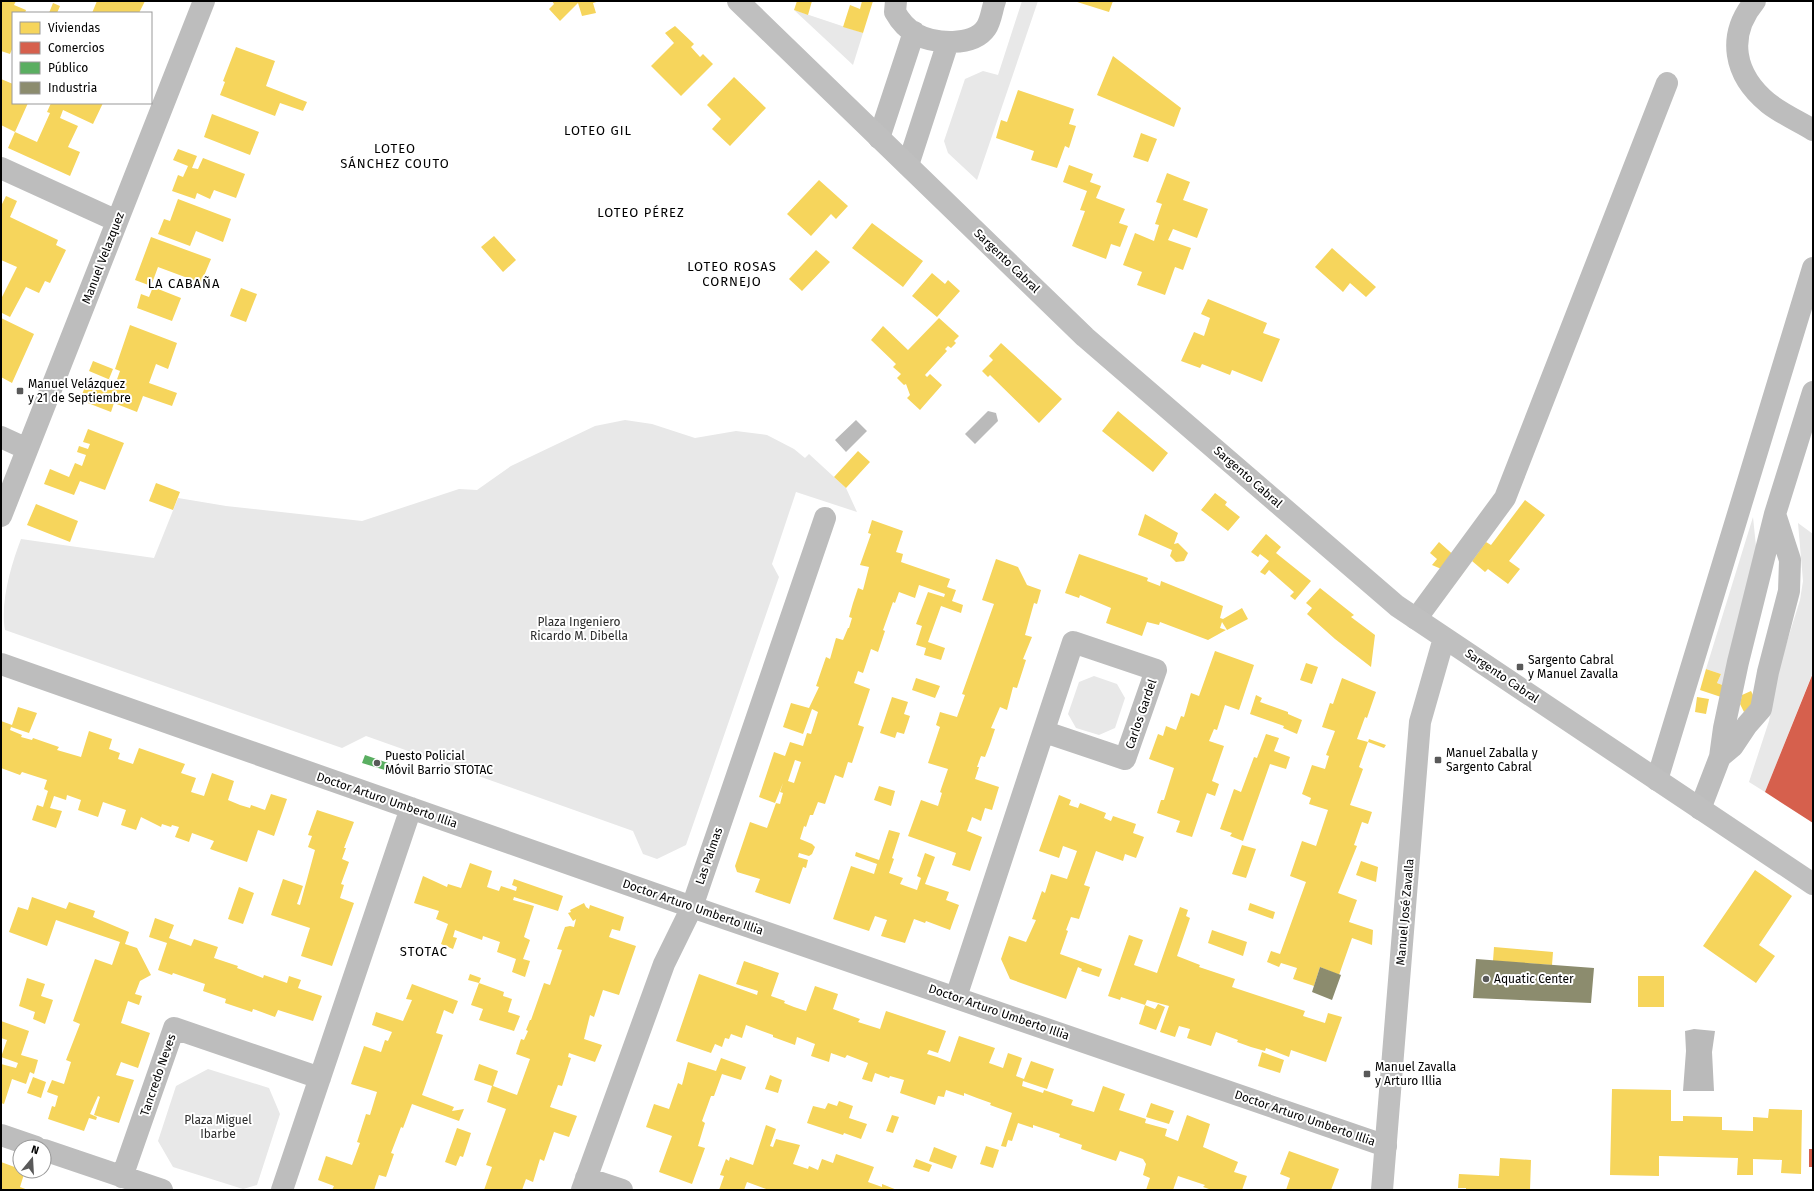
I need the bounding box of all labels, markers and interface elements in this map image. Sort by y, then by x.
legend [12,12,152,104]
text: Viviendas [48,21,101,35]
text: Comercios [48,41,105,55]
text: Público [48,61,88,75]
text: Industria [48,81,97,95]
district label: LOTEO GIL [564,123,632,138]
district label: LOTEO SÁNCHEZ COUTO [340,141,450,171]
district label: LOTEO PÉREZ [597,205,685,220]
street label: Manuel Velazquez [79,210,127,306]
street label: Sargento Cabral [971,226,1043,296]
district label: LOTEO ROSAS CORNEJO [687,259,777,289]
district label: LA CABAÑA [148,276,220,291]
place label: Manuel Velázquez y 21 de Septiembre [28,377,131,405]
marker: Manuel Velázquez y 21 de Septiembre [15,386,25,396]
street label: Sargento Cabral [1211,444,1285,511]
park label: Plaza Ingeniero Ricardo M. Dibella [530,615,628,643]
street label: Sargento Cabral [1462,646,1542,706]
place label: Sargento Cabral y Manuel Zavalla [1528,653,1618,681]
marker: Sargento Cabral y Manuel Zavalla [1515,662,1525,672]
street label: Carlos Gardel [1123,677,1160,751]
place label: Manuel Zaballa y Sargento Cabral [1446,746,1538,774]
place label: Puesto Policial Móvil Barrio STOTAC [385,749,493,777]
marker: Manuel Zaballa y Sargento Cabral [1433,755,1443,765]
marker: Puesto Policial Móvil Barrio STOTAC [372,758,382,768]
street label: Doctor Arturo Umberto Illia [315,769,459,831]
street label: Las Palmas [693,825,725,886]
street label: Manuel José Zavalla [1393,858,1417,966]
street label: Doctor Arturo Umberto Illia [621,876,765,938]
district label: STOTAC [400,944,448,959]
place label: Aquatic Center [1494,972,1574,986]
marker: Aquatic Center [1481,974,1491,984]
street label: Doctor Arturo Umberto Illia [927,981,1071,1043]
street label: Tancredo Neves [137,1032,179,1118]
place label: Manuel Zavalla y Arturo Illia [1375,1060,1456,1088]
marker: Manuel Zavalla y Arturo Illia [1362,1069,1372,1079]
street label: Doctor Arturo Umberto Illia [1233,1087,1377,1149]
park label: Plaza Miguel Ibarbe [184,1113,252,1141]
north arrow [12,1139,52,1179]
text: N [29,1143,40,1157]

